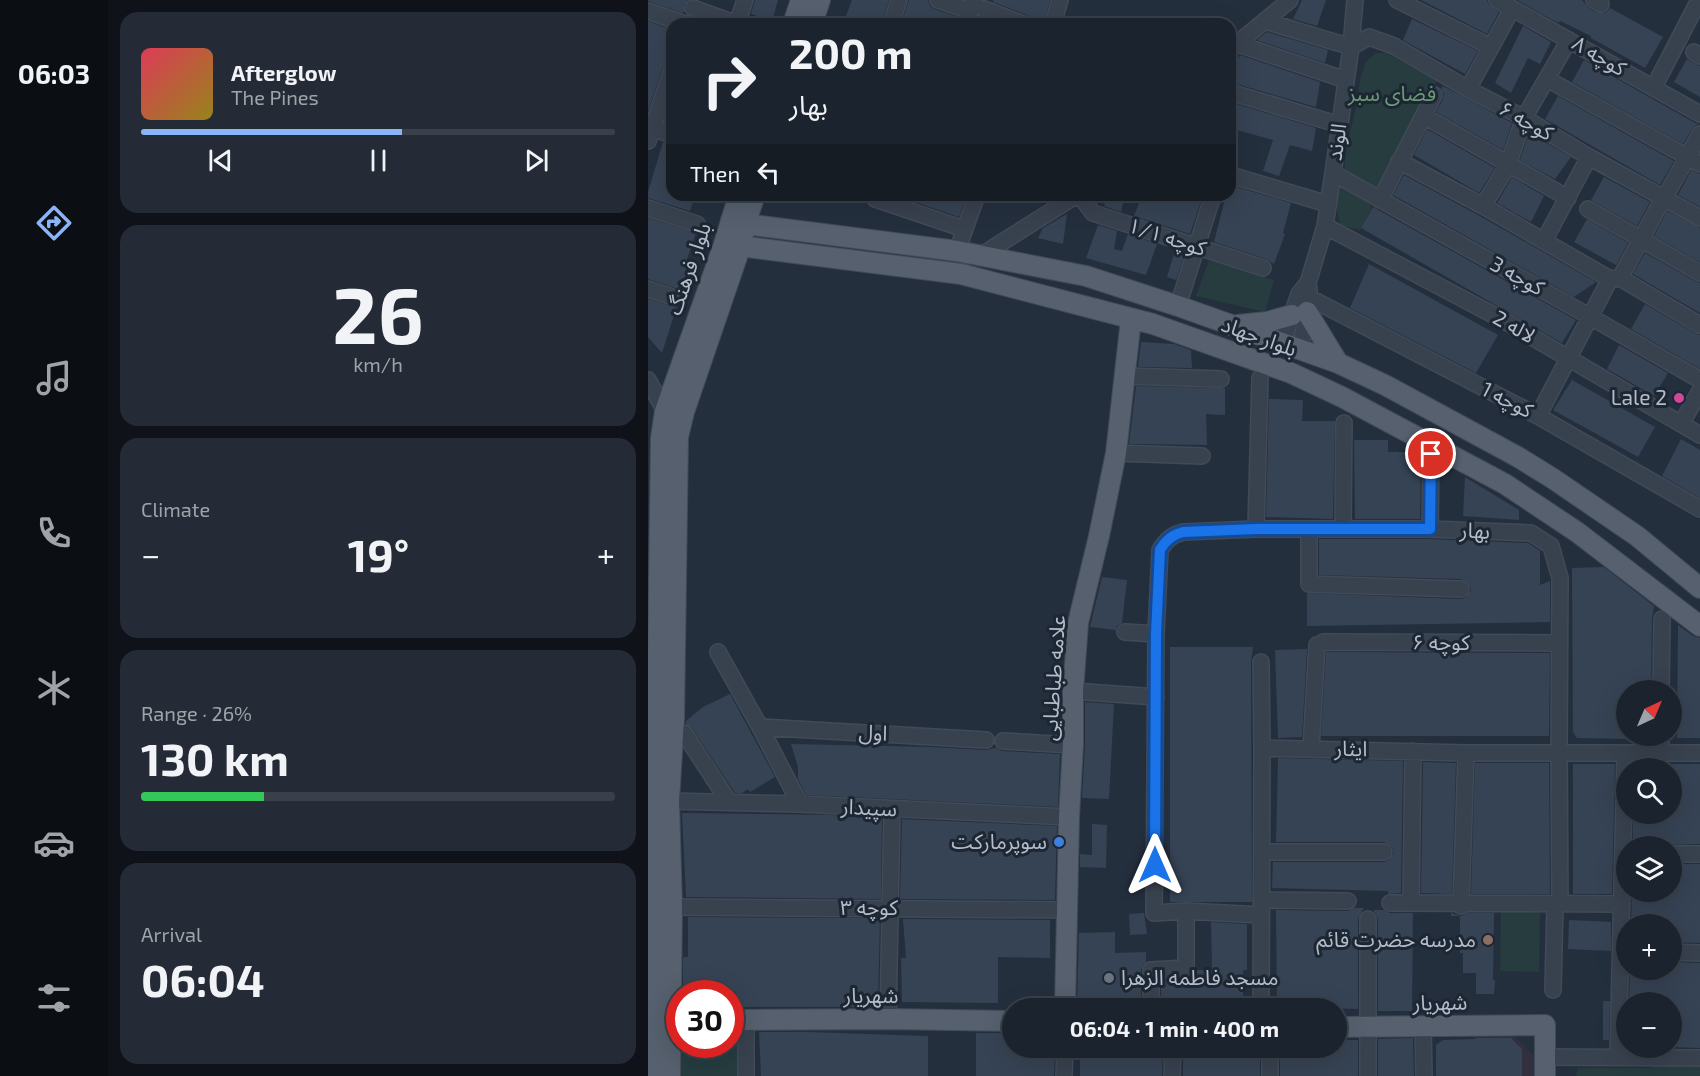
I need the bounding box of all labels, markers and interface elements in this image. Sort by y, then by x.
text: 200 m [789,27,912,77]
street label: کوچه ۸ [1567,29,1631,82]
icon: right [690,42,768,120]
text: 06:03 [18,57,90,89]
text: Afterglow [231,59,336,85]
park label: فضای سبز [1347,80,1436,106]
text: The Pines [231,85,319,109]
text: بهار [789,88,828,120]
street label: کوچه ۶ [1494,95,1558,147]
street label: الوند [1321,122,1351,162]
icon: previous [204,144,237,177]
icon: pause [362,144,395,177]
icon: next [520,144,553,177]
icon: left [752,156,785,189]
text: Then [690,160,740,186]
icon: directions [33,202,75,244]
street label: کوچه ۱/۱ [1125,211,1210,262]
street label: بلوار فرهنگ [660,219,716,318]
street label: کوچه 3 [1486,250,1549,302]
text: 26 [332,266,424,360]
street label: لاله 2 [1489,304,1540,347]
street label: بلوار جهاد [1218,310,1301,362]
text: km/h [353,352,403,376]
icon: music [33,357,75,399]
street label: کوچه 1 [1477,375,1538,424]
place label: Lale 2 [1611,384,1667,409]
marker: Lale 2 [1672,391,1686,405]
pin [1405,428,1456,479]
icon: arrive [1414,437,1447,470]
text: Climate [141,497,210,521]
icon: phone [33,512,75,554]
street label: بهار [1458,516,1491,544]
text: 19° [348,527,409,581]
text: − [141,534,160,574]
text: + [597,534,615,574]
street label: علامه طباطبایی [1036,614,1070,742]
street label: کوچه ۶ [1412,629,1470,656]
icon: climate [33,667,75,709]
north arrow [1616,680,1682,746]
map controls [1616,680,1682,1058]
text: Range · 26% [141,701,252,725]
street label: اول [858,718,888,746]
text: 130 km [141,731,289,785]
street label: ایثار [1333,735,1368,761]
button: search [1616,758,1682,824]
street label: سپیدار [839,793,898,823]
icon: car [33,822,75,864]
place label: سوپرمارکت [951,828,1047,855]
position arrow [1123,833,1187,897]
marker: سوپرمارکت [1052,835,1066,849]
button: layers [1616,836,1682,902]
street label: کوچه ۳ [840,894,898,921]
button: + [1616,914,1682,980]
text: Arrival [141,922,202,946]
place label: مدرسه حضرت قائم [1316,926,1476,955]
marker: مدرسه حضرت قائم [1481,933,1495,947]
text: 06:04 [141,952,265,1006]
place label: مسجد فاطمه الزهرا [1121,964,1279,990]
marker: مسجد فاطمه الزهرا [1102,971,1116,985]
icon: filters [33,977,75,1019]
speed limit sign: 30 [666,980,744,1058]
street label: شهریار [843,982,898,1008]
street label: شهریار [1411,989,1468,1015]
button: − [1616,992,1682,1058]
text: 06:04 · 1 min · 400 m [1070,1015,1279,1041]

